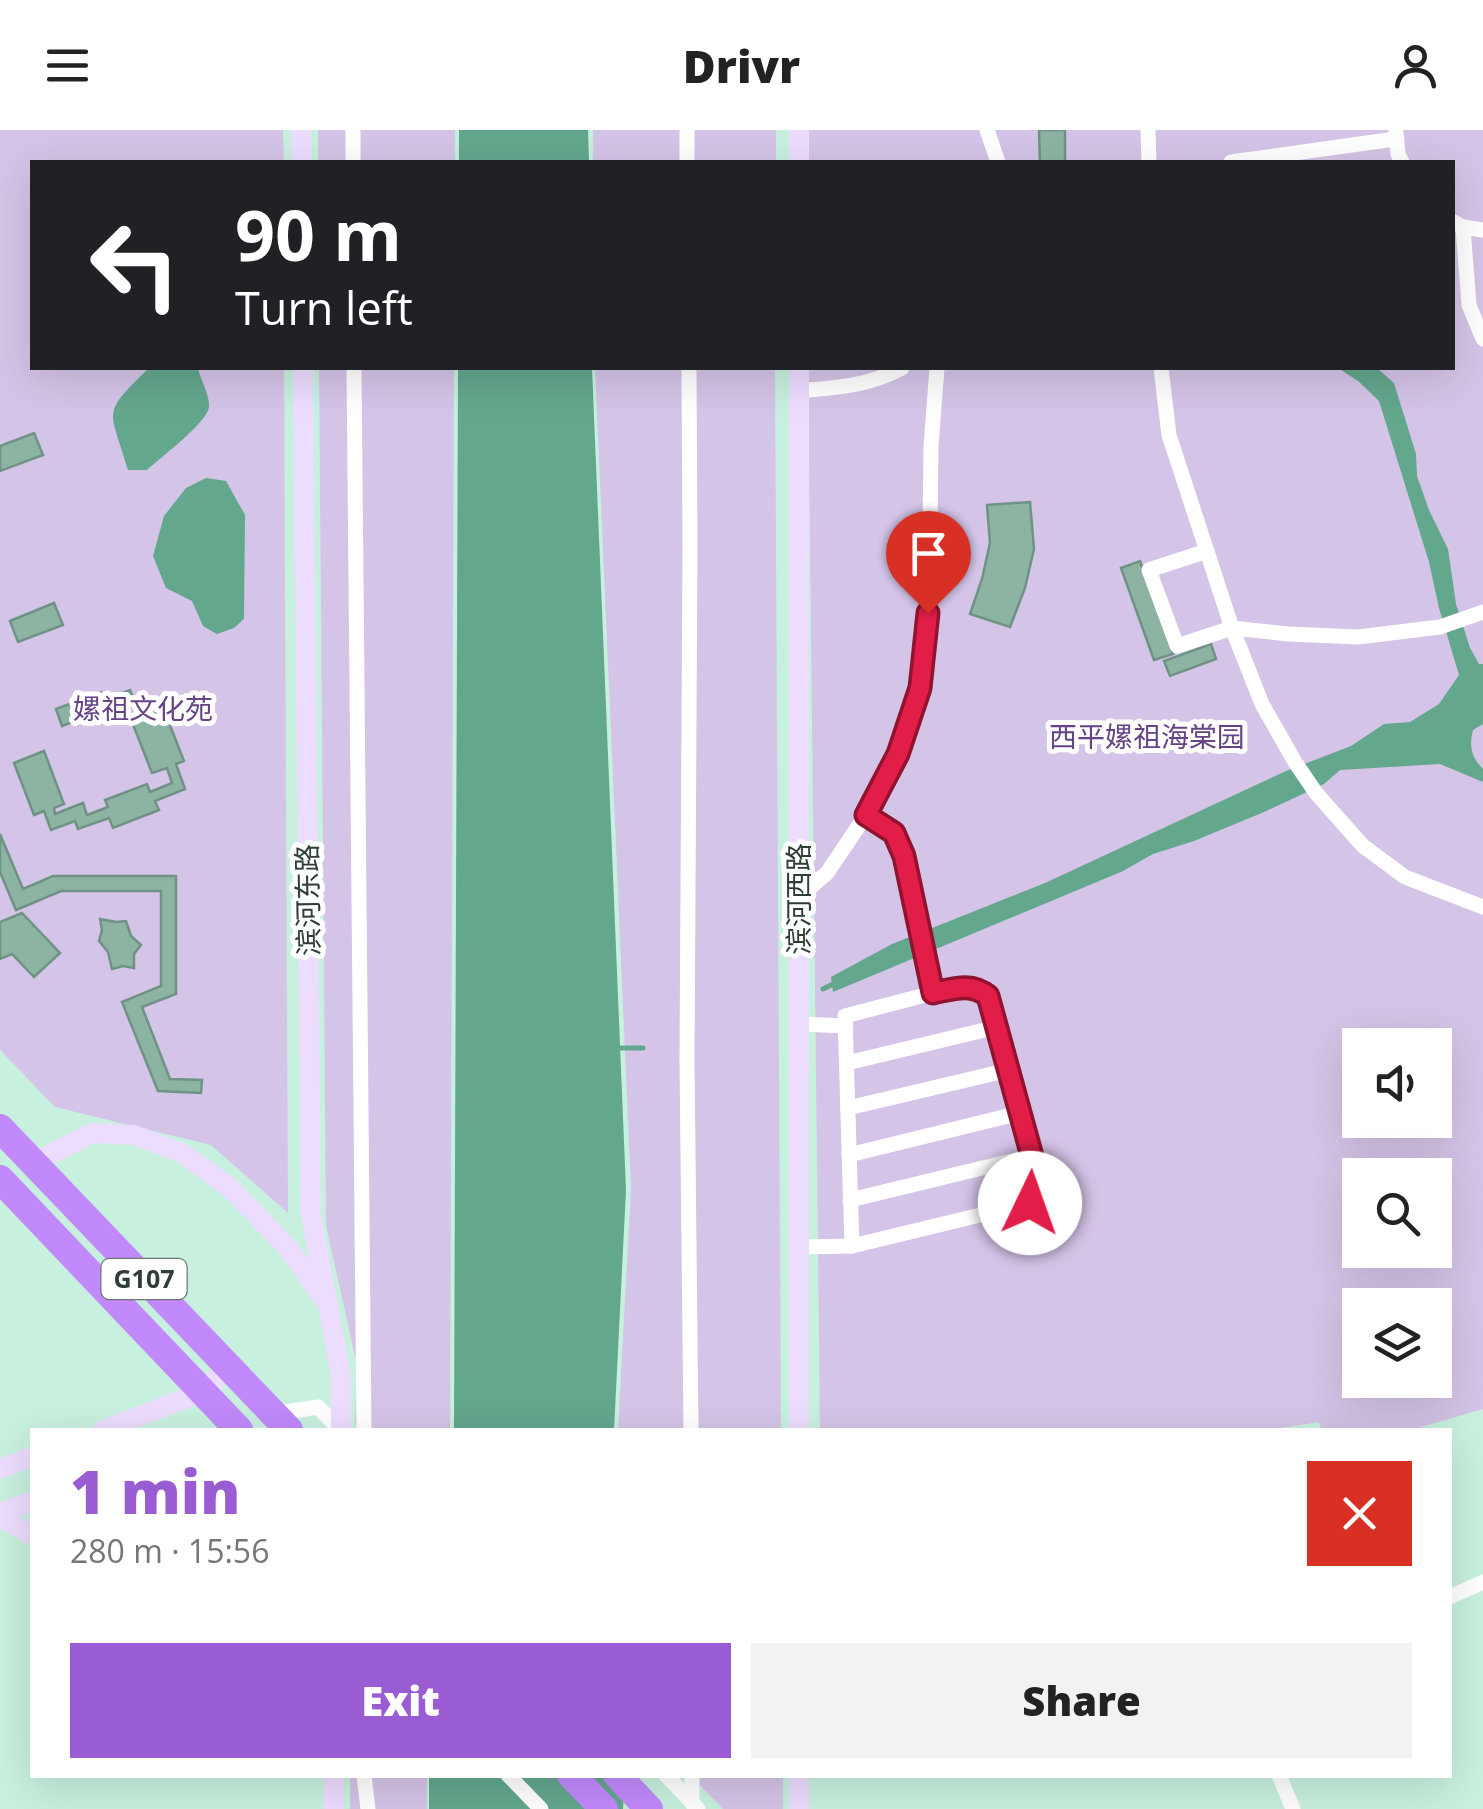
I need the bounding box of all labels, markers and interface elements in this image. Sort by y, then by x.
text: Drivr [683,35,800,96]
icon: menu [40,38,95,93]
icon: person [1388,38,1443,93]
text: 90 m [235,186,402,282]
icon: left [70,200,200,330]
text: Turn left [235,277,413,338]
pin [886,511,971,614]
icon: arrive [901,526,956,581]
park label: 嫘祖文化苑 [73,689,213,727]
park label: 西平嫘祖海棠园 [1049,717,1245,755]
street label: 滨河西路 [779,843,817,955]
street label: 滨河东路 [287,844,327,956]
map controls [1342,1028,1452,1398]
button: sound [1342,1028,1452,1138]
position arrow [978,1151,1082,1255]
button: search [1342,1158,1452,1268]
road number: G107 [102,1259,186,1299]
button: layers [1342,1288,1452,1398]
text: 1 min [70,1450,240,1532]
button: close [1307,1461,1412,1566]
text: 280 m · 15:56 [70,1529,269,1572]
button: Exit [70,1643,731,1758]
button: Share [751,1643,1412,1758]

